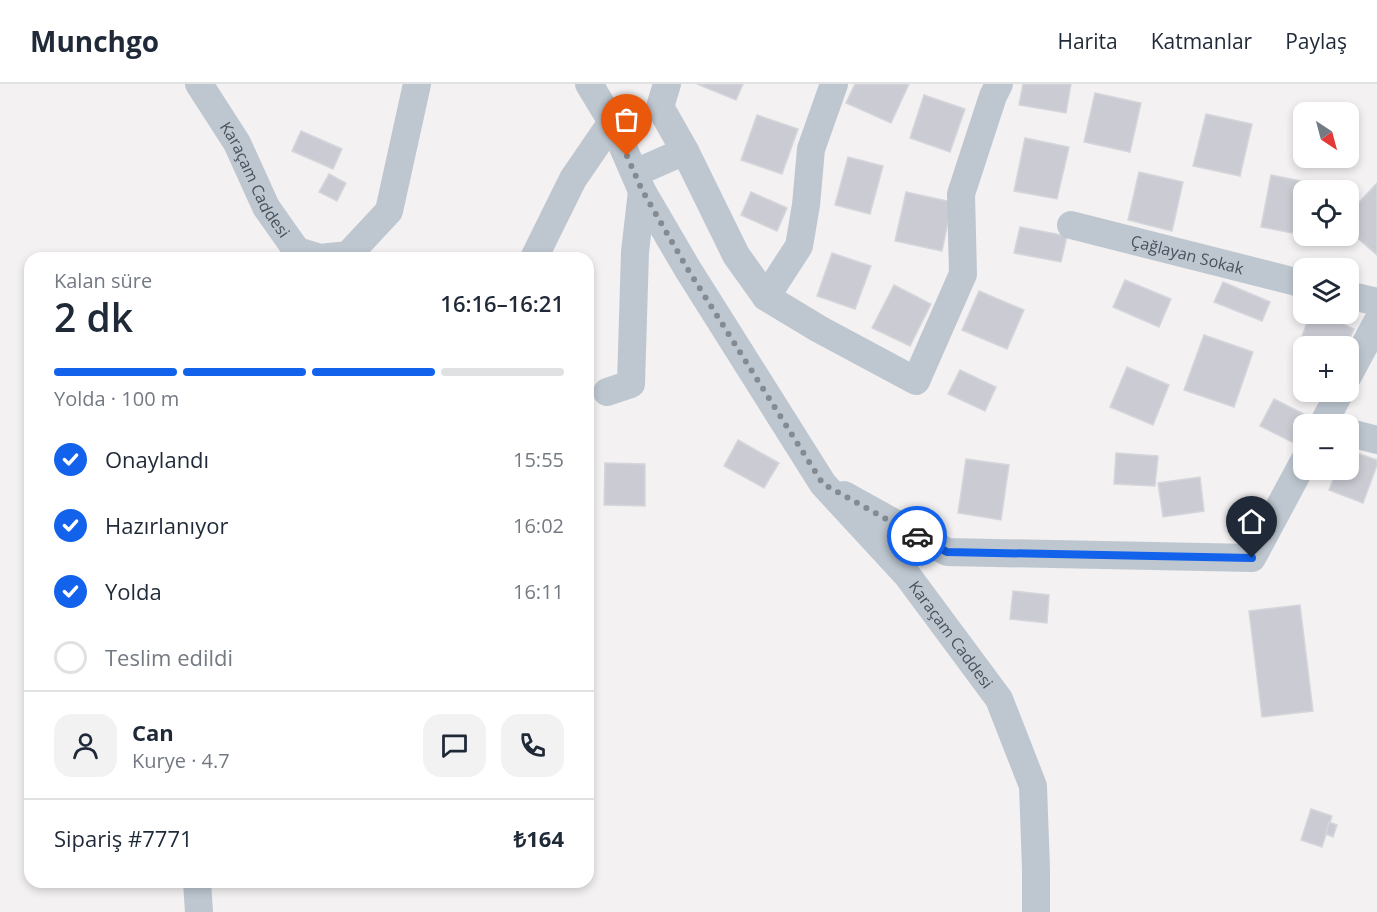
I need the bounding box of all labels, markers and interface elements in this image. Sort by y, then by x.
text: Munchgo [30,22,159,60]
text: Harita [1057,27,1118,55]
text: Katmanlar [1151,27,1252,55]
text: Paylaş [1285,27,1347,55]
pin [601,94,652,156]
north arrow [1293,102,1359,168]
map controls [1293,102,1359,480]
icon: bag [610,103,643,136]
street label: Karaçam Caddesi [215,117,295,242]
button: locate [1293,180,1359,246]
street label: Çağlayan Sokak [1129,230,1247,279]
button: layers [1293,258,1359,324]
text: Kalan süre [54,267,152,294]
text: 16:16–16:21 [440,288,564,318]
text: 2 dk [54,290,133,343]
button: + [1293,336,1359,402]
text: Yolda · 100 m [54,385,179,412]
button: − [1293,414,1359,480]
icon: check [54,443,87,476]
text: Onaylandı [105,444,209,474]
text: 15:55 [513,446,564,473]
pin [1226,496,1277,558]
icon: home [1235,505,1268,538]
courier [887,506,947,566]
icon: check [54,509,87,542]
text: Hazırlanıyor [105,510,228,540]
text: 16:02 [513,512,564,539]
icon: car [901,520,934,553]
icon: check [54,575,87,608]
text: Yolda [105,576,162,606]
street label: Karaçam Caddesi [904,576,998,693]
text: 16:11 [513,578,564,605]
text: Teslim edildi [105,642,233,672]
button: person [54,714,117,777]
button: chat [423,714,486,777]
button: phone [501,714,564,777]
text: Can [132,717,174,747]
text: Kurye · 4.7 [132,747,230,774]
text: Sipariş #7771 [54,823,193,853]
text: ₺164 [514,823,564,853]

